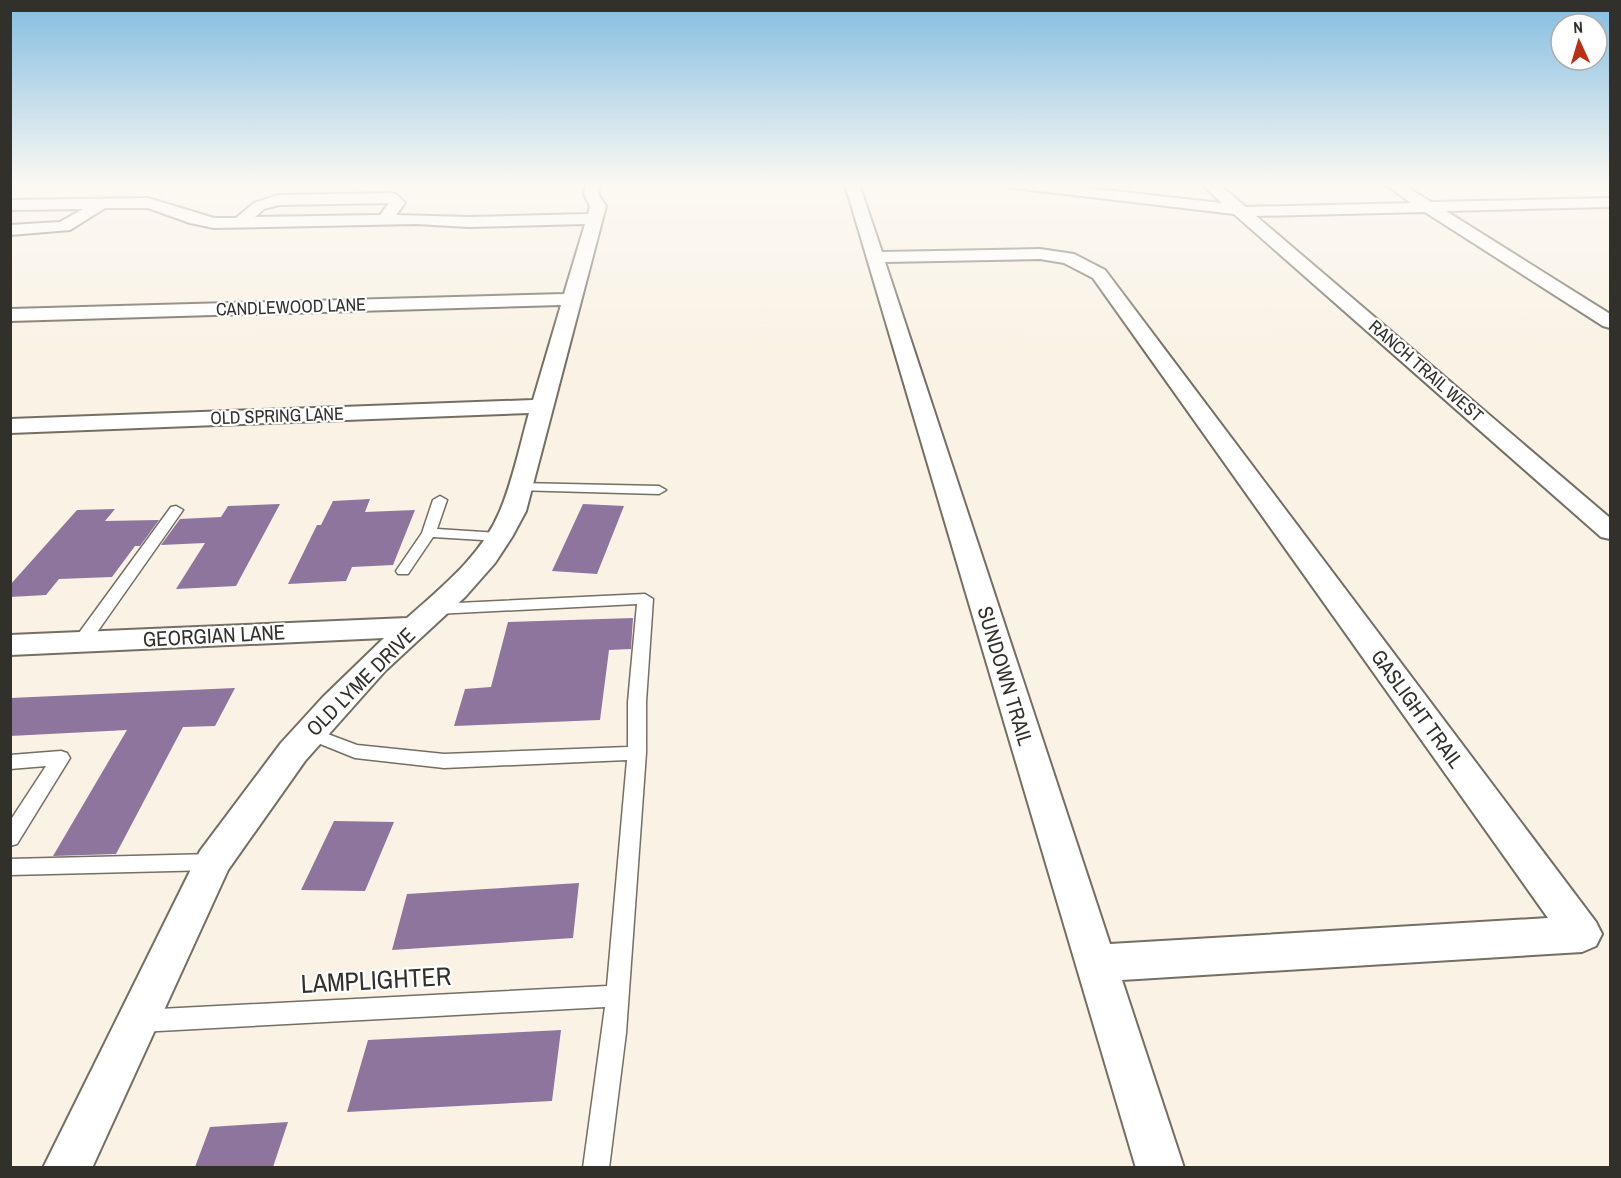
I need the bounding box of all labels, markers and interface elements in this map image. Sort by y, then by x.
north arrow [1549,12,1609,72]
text: N [1572,16,1583,38]
street label: CANDLEWOOD LANE [216,291,366,322]
street label: RANCH TRAIL WEST [1364,314,1489,427]
street label: OLD SPRING LANE [210,401,344,430]
street label: SUNDOWN TRAIL [971,603,1041,749]
street label: GEORGIAN LANE [142,617,286,654]
street label: OLD LYME DRIVE [300,621,422,743]
street label: GASLIGHT TRAIL [1365,644,1471,774]
street label: LAMPLIGHTER [300,958,452,1001]

